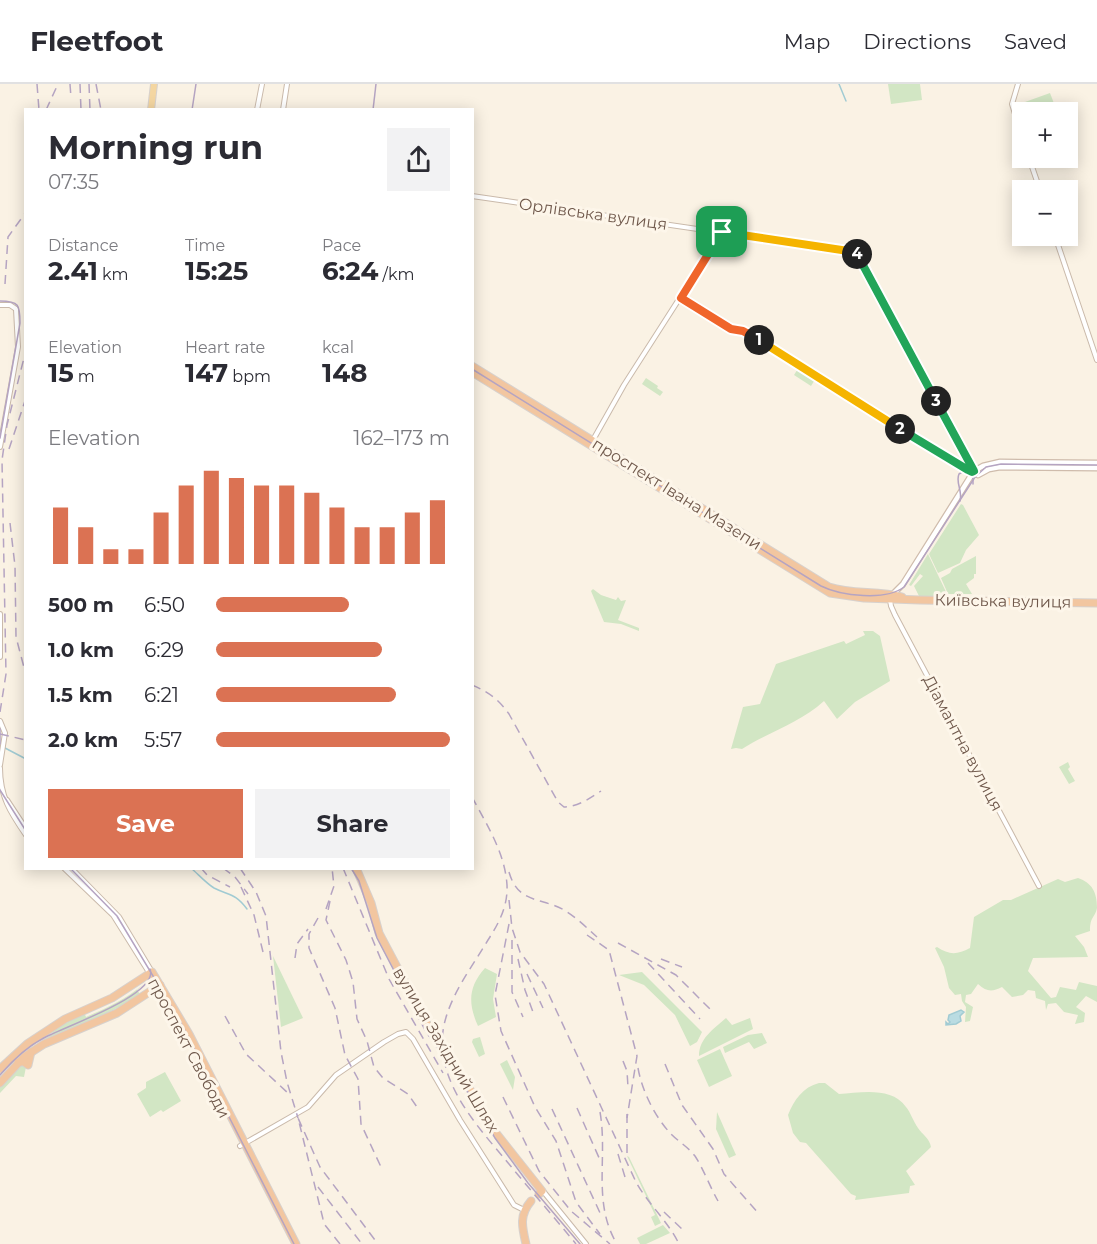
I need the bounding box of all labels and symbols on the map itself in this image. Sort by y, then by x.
street label: Орлівська вулиця [518,194,668,234]
pin [696,206,747,257]
pin: 4 [842,239,872,269]
pin: 1 [744,325,774,355]
pin: 3 [921,386,951,416]
pin: 2 [885,414,915,444]
street label: проспект Івана Мазепи [589,434,765,554]
street label: Київська вулиця [934,590,1072,612]
street label: Діамантна вулиця [919,672,1007,814]
street label: вулиця Західний Шлях [389,964,503,1137]
street label: проспект Свободи [144,975,234,1121]

